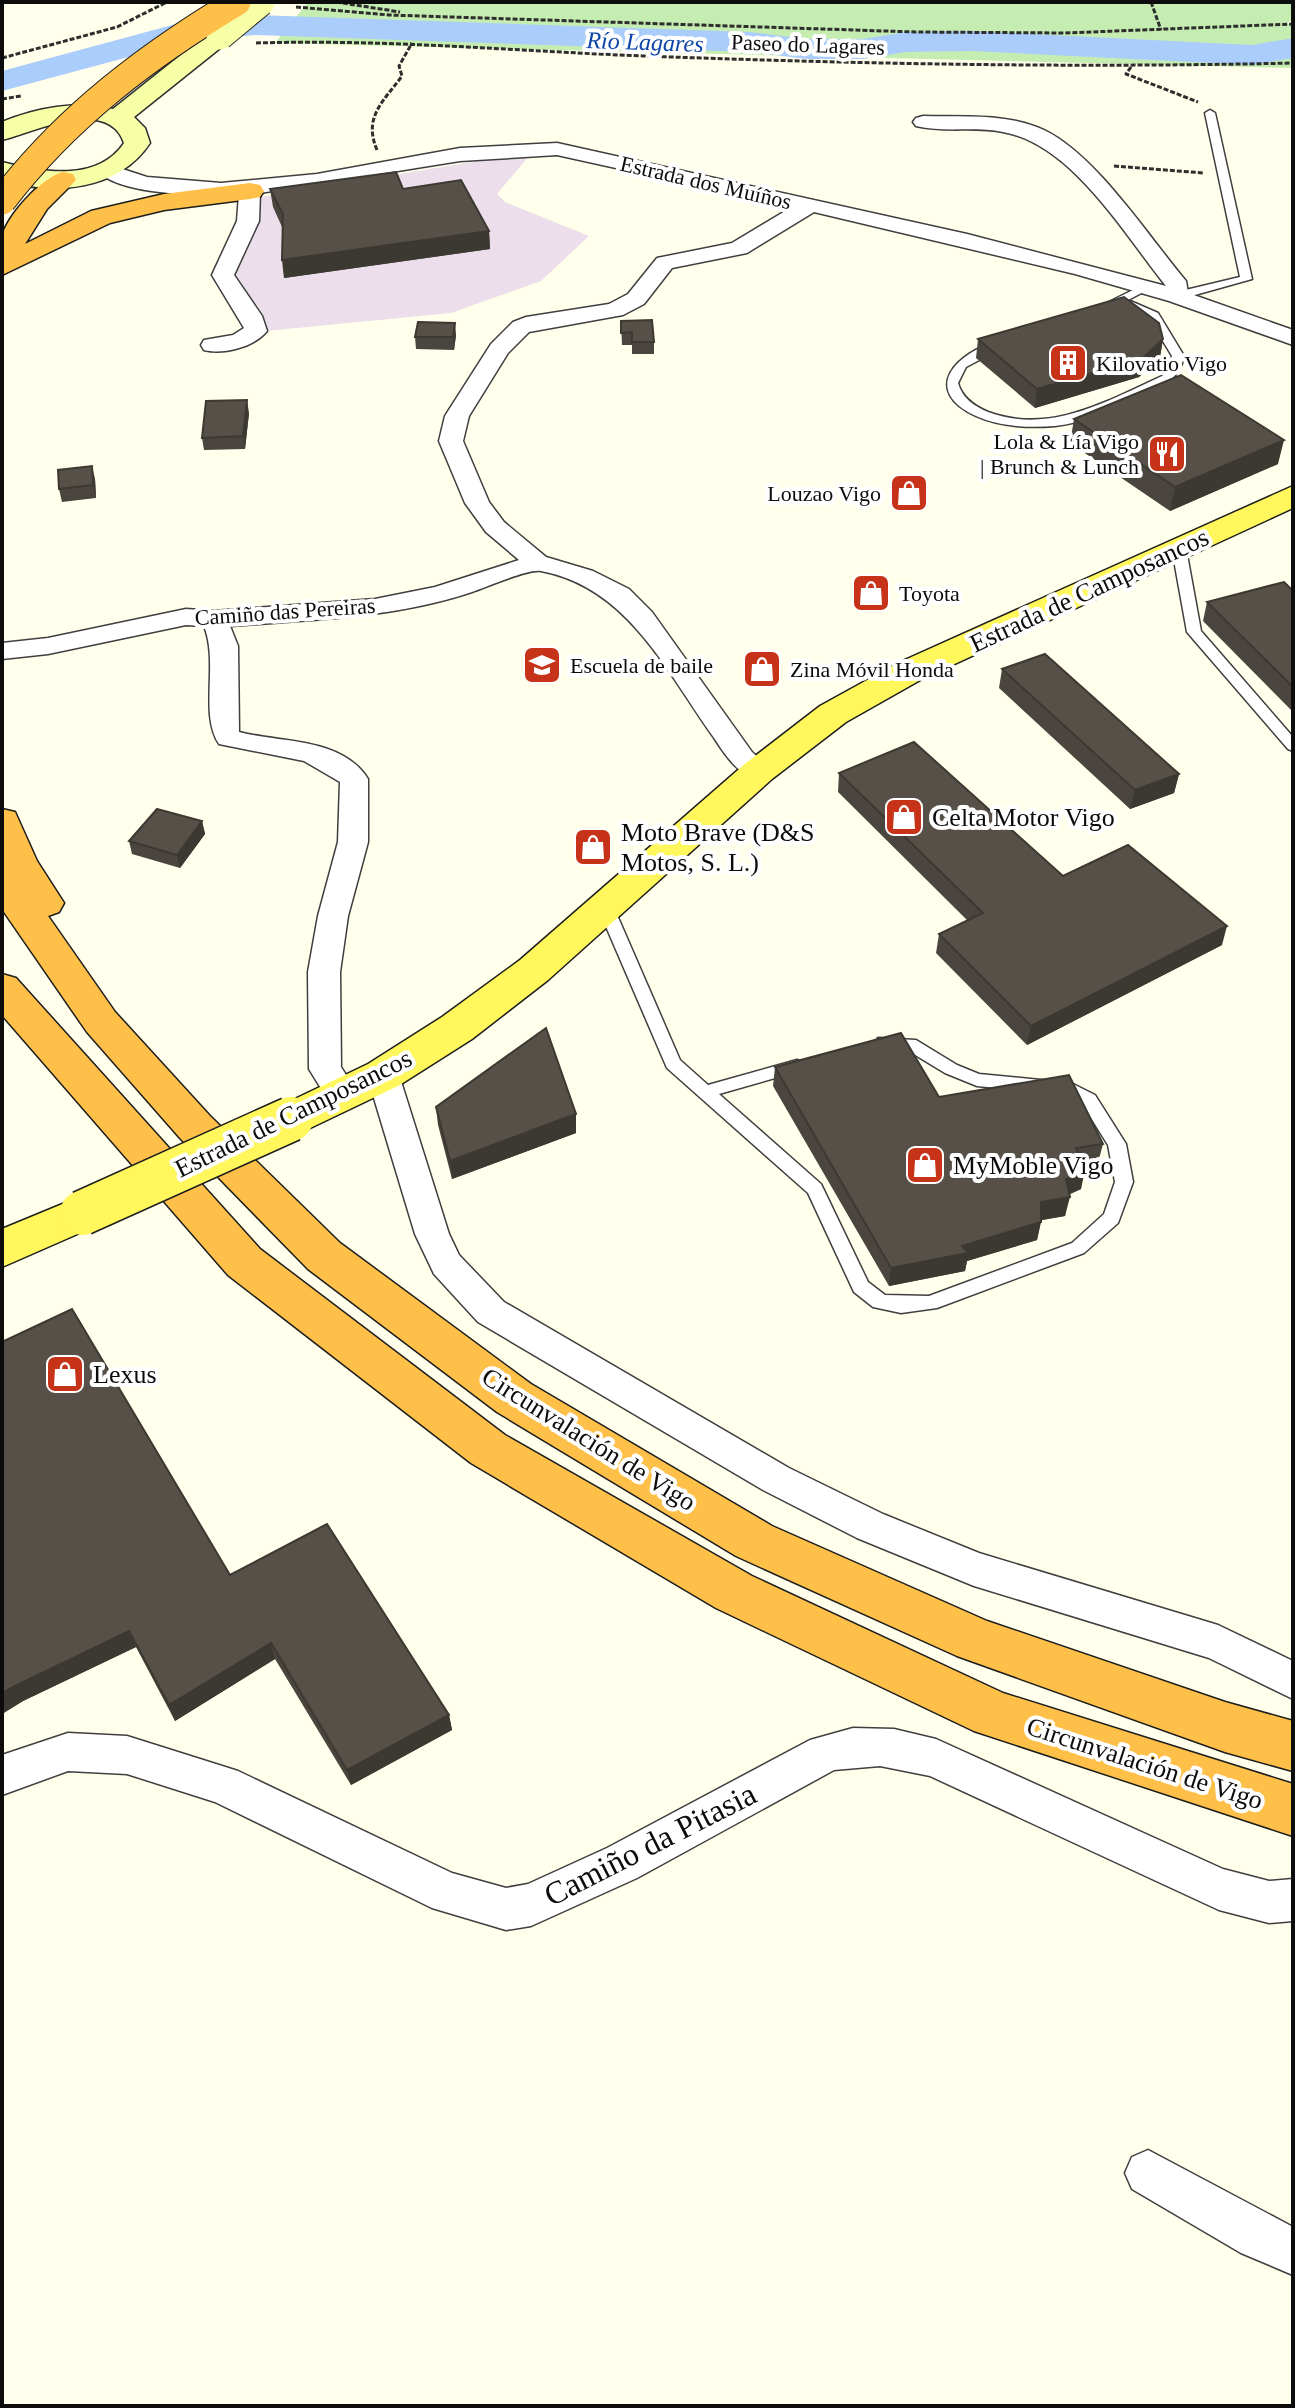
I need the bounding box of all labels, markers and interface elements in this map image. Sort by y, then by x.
water label: Río Lagares [585,27,704,57]
street label: Paseo do Lagares [731,29,885,60]
street label: Estrada dos Muíños [618,151,794,214]
building icon: Kilovatio Vigo [1047,342,1089,384]
place label: Kilovatio Vigo [1096,351,1227,376]
place label: Lola & Lía Vigo | Brunch & Lunch [980,429,1139,479]
restaurant icon: Lola & Lía Vigo | Brunch & Lunch [1146,433,1188,475]
shop icon: Louzao Vigo [888,472,930,514]
place label: Louzao Vigo [767,481,881,506]
street label: Estrada de Camposancos [965,522,1213,659]
shop icon: Toyota [850,572,892,614]
place label: Toyota [899,581,960,606]
street label: Camiño das Pereiras [194,593,376,630]
school or university icon: Escuela de baile [521,644,563,686]
shop icon: Zina Móvil Honda [741,648,783,690]
place label: Escuela de baile [570,653,713,678]
place label: Zina Móvil Honda [790,657,954,682]
shop icon: Celta Motor Vigo [883,796,925,838]
place label: Celta Motor Vigo [932,803,1115,832]
place label: Moto Brave (D&S Motos, S. L.) [621,818,815,877]
shop icon: Moto Brave (D&S Motos, S. L.) [572,826,614,868]
street label: Estrada de Camposancos [170,1043,416,1183]
shop icon: MyMoble Vigo [904,1144,946,1186]
place label: MyMoble Vigo [953,1151,1113,1180]
shop icon: Lexus [44,1353,86,1395]
place label: Lexus [93,1360,157,1389]
street label: Circunvalación de Vigo [477,1362,701,1517]
street label: Circunvalación de Vigo [1023,1712,1266,1815]
street label: Camiño da Pitasia [538,1775,762,1913]

